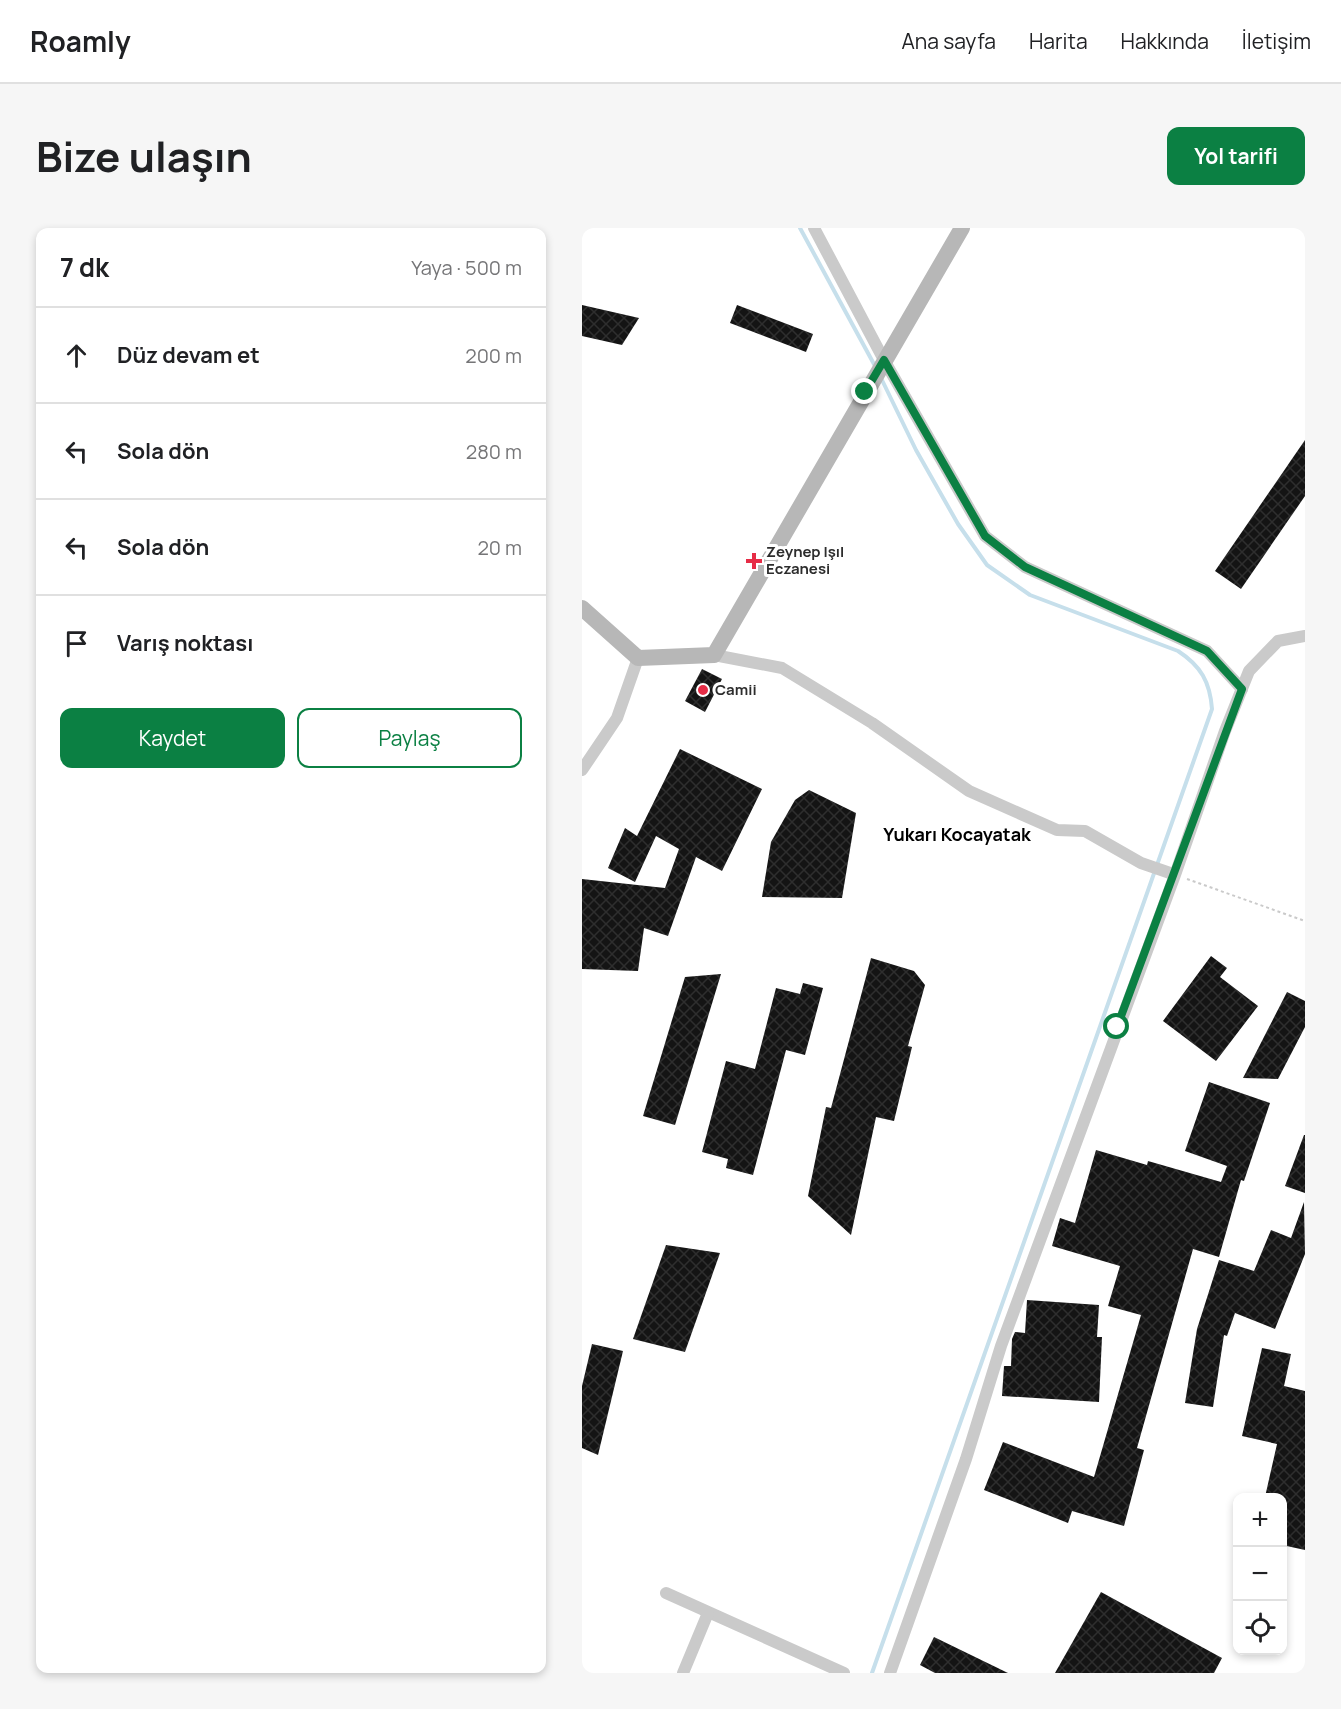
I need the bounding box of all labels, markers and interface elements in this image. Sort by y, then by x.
text: Roamly [30,22,131,60]
text: Ana sayfa [902,27,996,55]
text: Harita [1029,27,1088,55]
text: Hakkında [1121,27,1209,55]
text: İletişim [1242,27,1311,55]
text: Bize ulaşın [36,127,252,185]
button: Yol tarifi [1167,127,1305,185]
text: 7 dk [60,249,109,285]
text: Yaya · 500 m [411,254,522,281]
icon: ahead [60,339,93,372]
text: Düz devam et [117,340,260,370]
text: 200 m [465,342,522,369]
route end [851,378,877,404]
icon: left [60,435,93,468]
text: Sola dön [117,436,209,466]
text: 280 m [466,438,522,465]
icon: left [60,531,93,564]
text: Sola dön [117,532,209,562]
text: 20 m [477,534,522,561]
place label: Zeynep Işıl Eczanesi [766,541,844,579]
marker: Zeynep Işıl Eczanesi [747,554,761,568]
icon: arrive [60,627,93,660]
text: Varış noktası [117,628,253,658]
place label: Camii [715,679,757,700]
marker: Camii [696,683,710,697]
button: Kaydet [60,708,285,768]
button: Paylaş [297,708,522,768]
district label: Yukarı Kocayatak [883,822,1032,846]
route start [1103,1013,1129,1039]
map controls [1233,1493,1287,1655]
button: + [1233,1493,1287,1547]
button: − [1233,1547,1287,1601]
button: locate [1233,1601,1287,1655]

